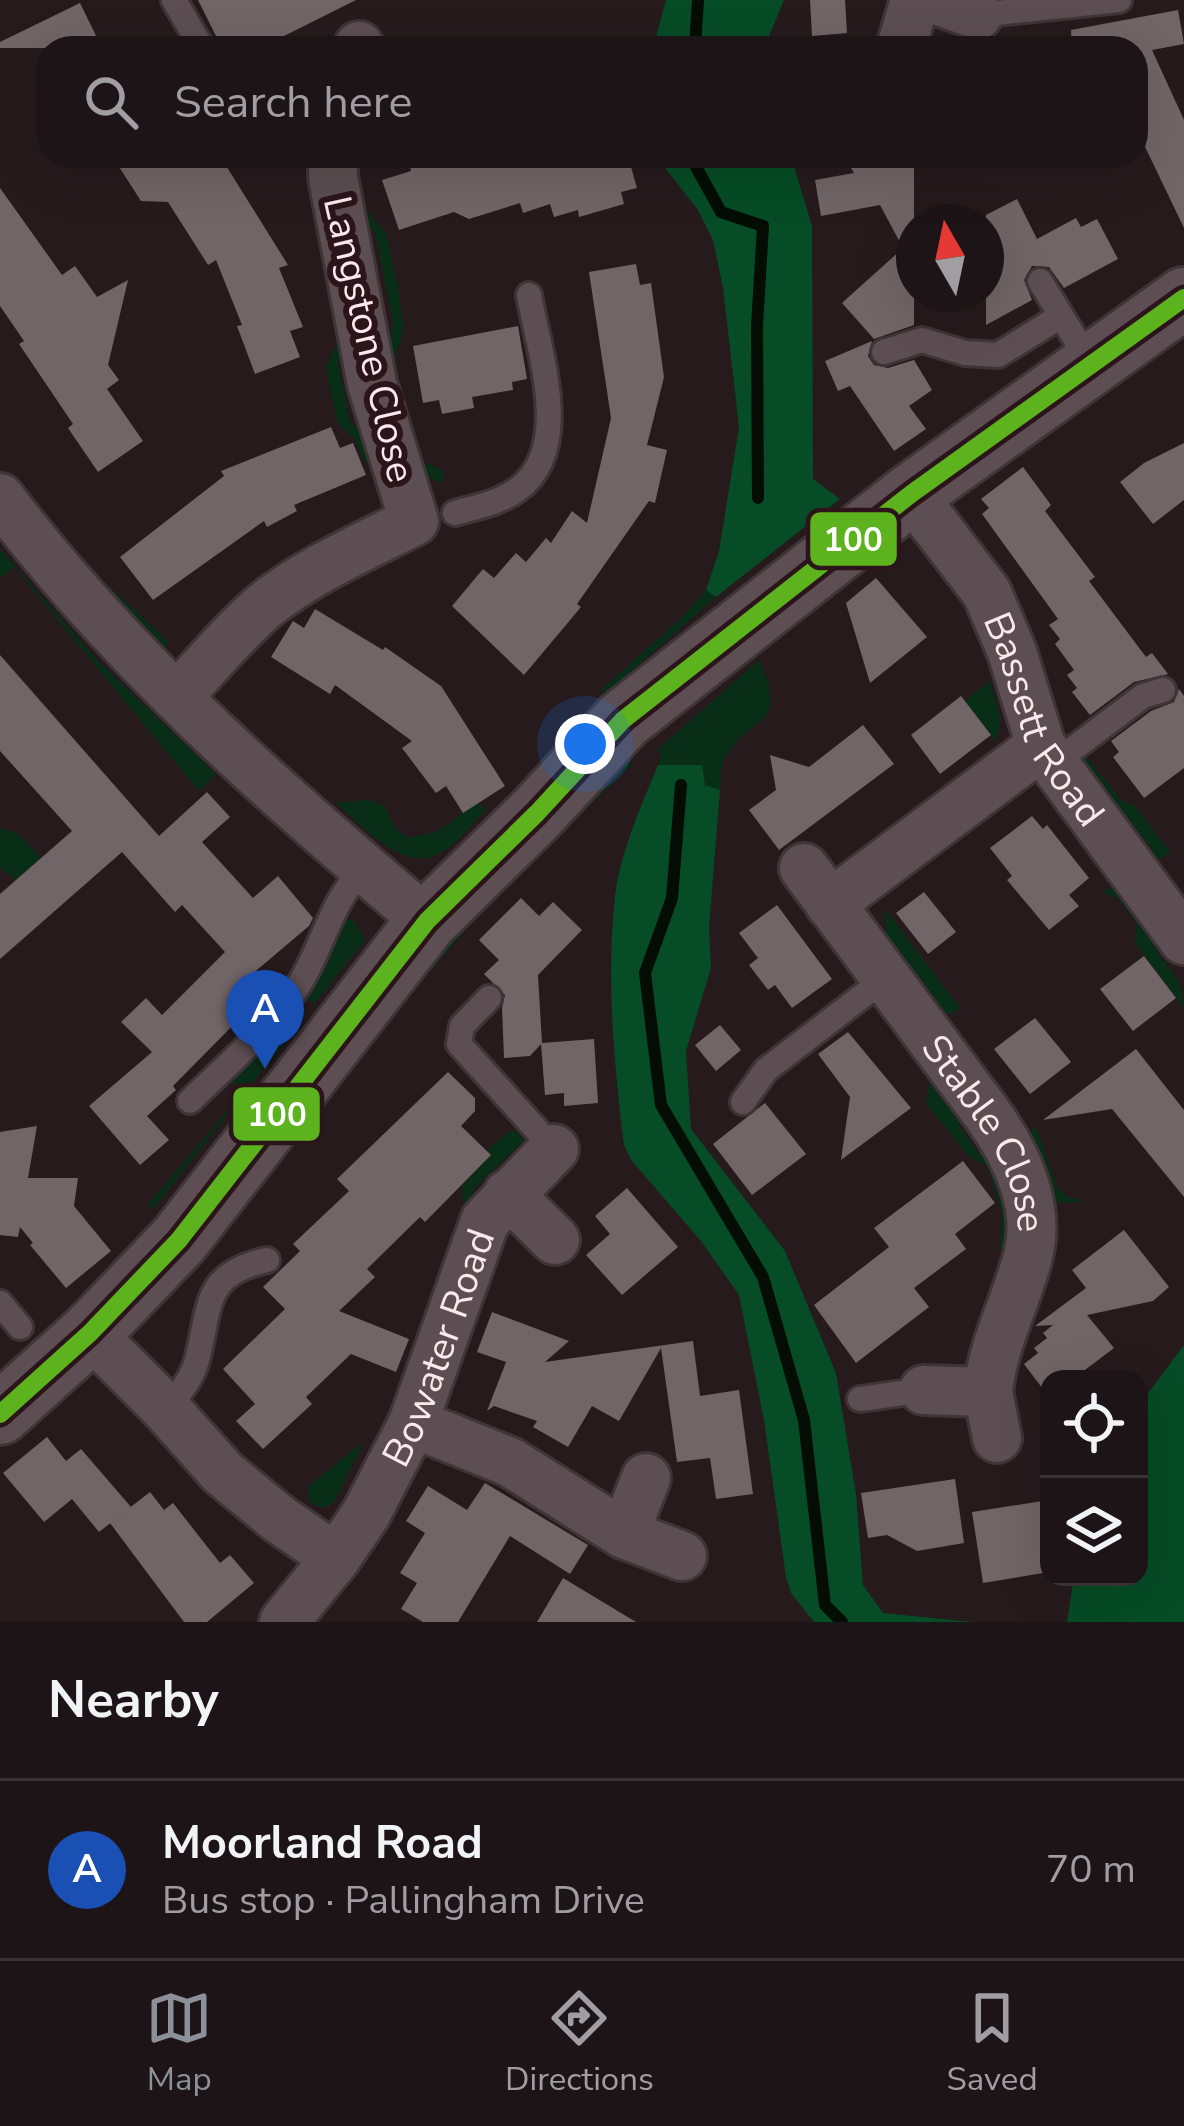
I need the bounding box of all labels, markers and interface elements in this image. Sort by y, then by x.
search box [36,36,1148,168]
icon: search [78,69,144,135]
text: Search here [174,72,413,133]
street label: Langstone Close [310,191,427,488]
north arrow [896,204,1004,312]
line badge: 100 [808,510,899,568]
text: 100 [823,518,883,563]
street label: Bassett Road [970,604,1116,838]
your location [555,714,615,774]
pin: A [226,970,304,1069]
street label: Stable Close [909,1024,1057,1233]
line badge: 100 [231,1085,322,1143]
text: 100 [247,1093,307,1138]
street label: Bowater Road [370,1222,508,1476]
map controls [1040,1370,1148,1586]
button: locate [1040,1370,1148,1478]
button: layers [1040,1478,1148,1586]
text: Nearby [48,1665,219,1735]
text: Moorland Road [162,1813,483,1874]
text: A [72,1843,102,1896]
text: 70 m [1046,1843,1136,1896]
text: Bus stop · Pallingham Drive [162,1874,645,1927]
tab: Map [146,1985,212,2102]
tab: Directions [505,1985,654,2102]
tab: Saved [946,1985,1038,2102]

